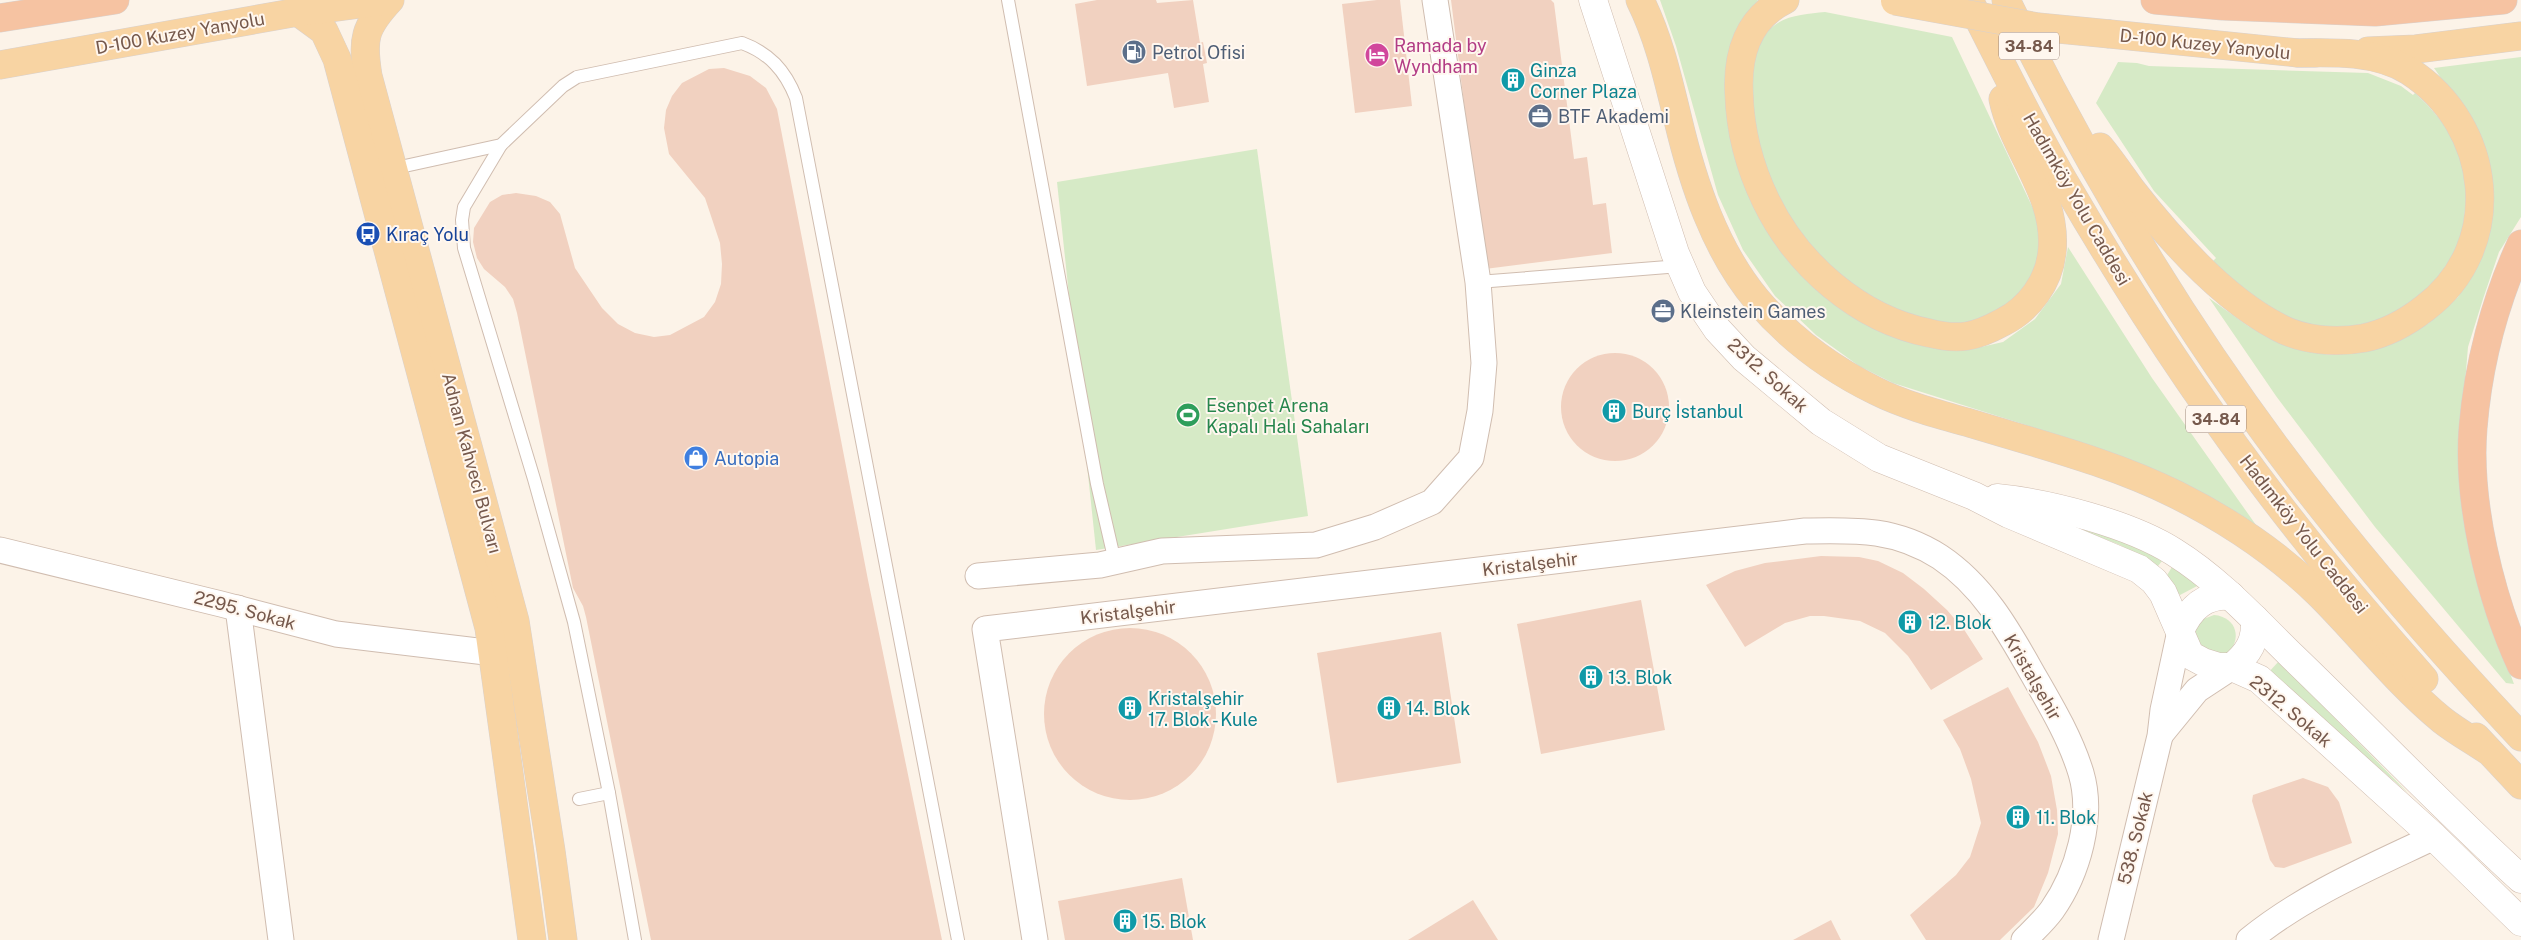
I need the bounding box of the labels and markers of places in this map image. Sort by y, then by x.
place label: Ramada by Wyndham [1394,35,1487,77]
fuel station icon: Petrol Ofisi [1121,39,1147,65]
place label: Petrol Ofisi [1152,42,1245,63]
hotel icon: Ramada by Wyndham [1364,42,1390,68]
place label: Ginza Corner Plaza [1530,60,1637,102]
building icon: Ginza Corner Plaza [1500,67,1526,93]
office icon: BTF Akademi [1527,103,1553,129]
place label: BTF Akademi [1558,106,1669,127]
bus stop icon: Kıraç Yolu [355,221,381,247]
place label: Kıraç Yolu [386,224,469,245]
office icon: Kleinstein Games [1650,298,1676,324]
place label: Kleinstein Games [1680,301,1826,322]
place label: Esenpet Arena Kapalı Halı Sahaları [1206,395,1369,437]
building icon: Burç İstanbul [1601,398,1627,424]
place label: Burç İstanbul [1632,400,1744,422]
sports icon: Esenpet Arena Kapalı Halı Sahaları [1175,402,1201,428]
shop icon: Autopia [683,445,709,471]
place label: Autopia [714,448,779,469]
building icon: 12. Blok [1897,609,1923,635]
place label: 12. Blok [1928,612,1992,633]
building icon: 13. Blok [1578,664,1604,690]
place label: 13. Blok [1608,667,1672,688]
place label: Kristalşehir 17. Blok - Kule [1148,688,1258,730]
building icon: Kristalşehir 17. Blok - Kule [1117,695,1143,721]
building icon: 14. Blok [1376,695,1402,721]
place label: 14. Blok [1406,698,1470,719]
building icon: 11. Blok [2005,804,2031,830]
place label: 11. Blok [2036,807,2096,828]
building icon: 15. Blok [1112,908,1138,934]
place label: 15. Blok [1142,911,1207,932]

